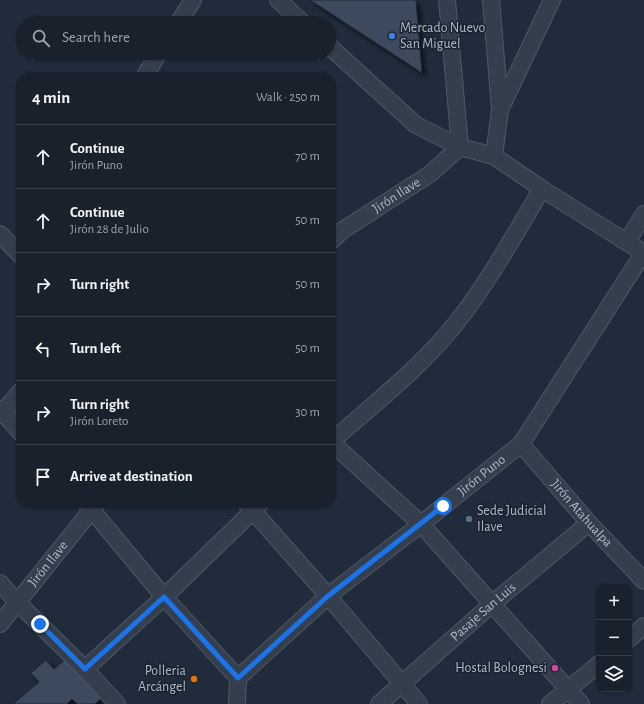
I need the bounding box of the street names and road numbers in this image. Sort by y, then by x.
street label: Jirón Ilave [370,175,423,216]
street label: Jirón Puno [455,452,508,499]
street label: Jirón Atahualpa [548,477,615,550]
street label: Jirón Ilave [26,538,71,589]
street label: Pasaje San Luis [448,580,519,644]

